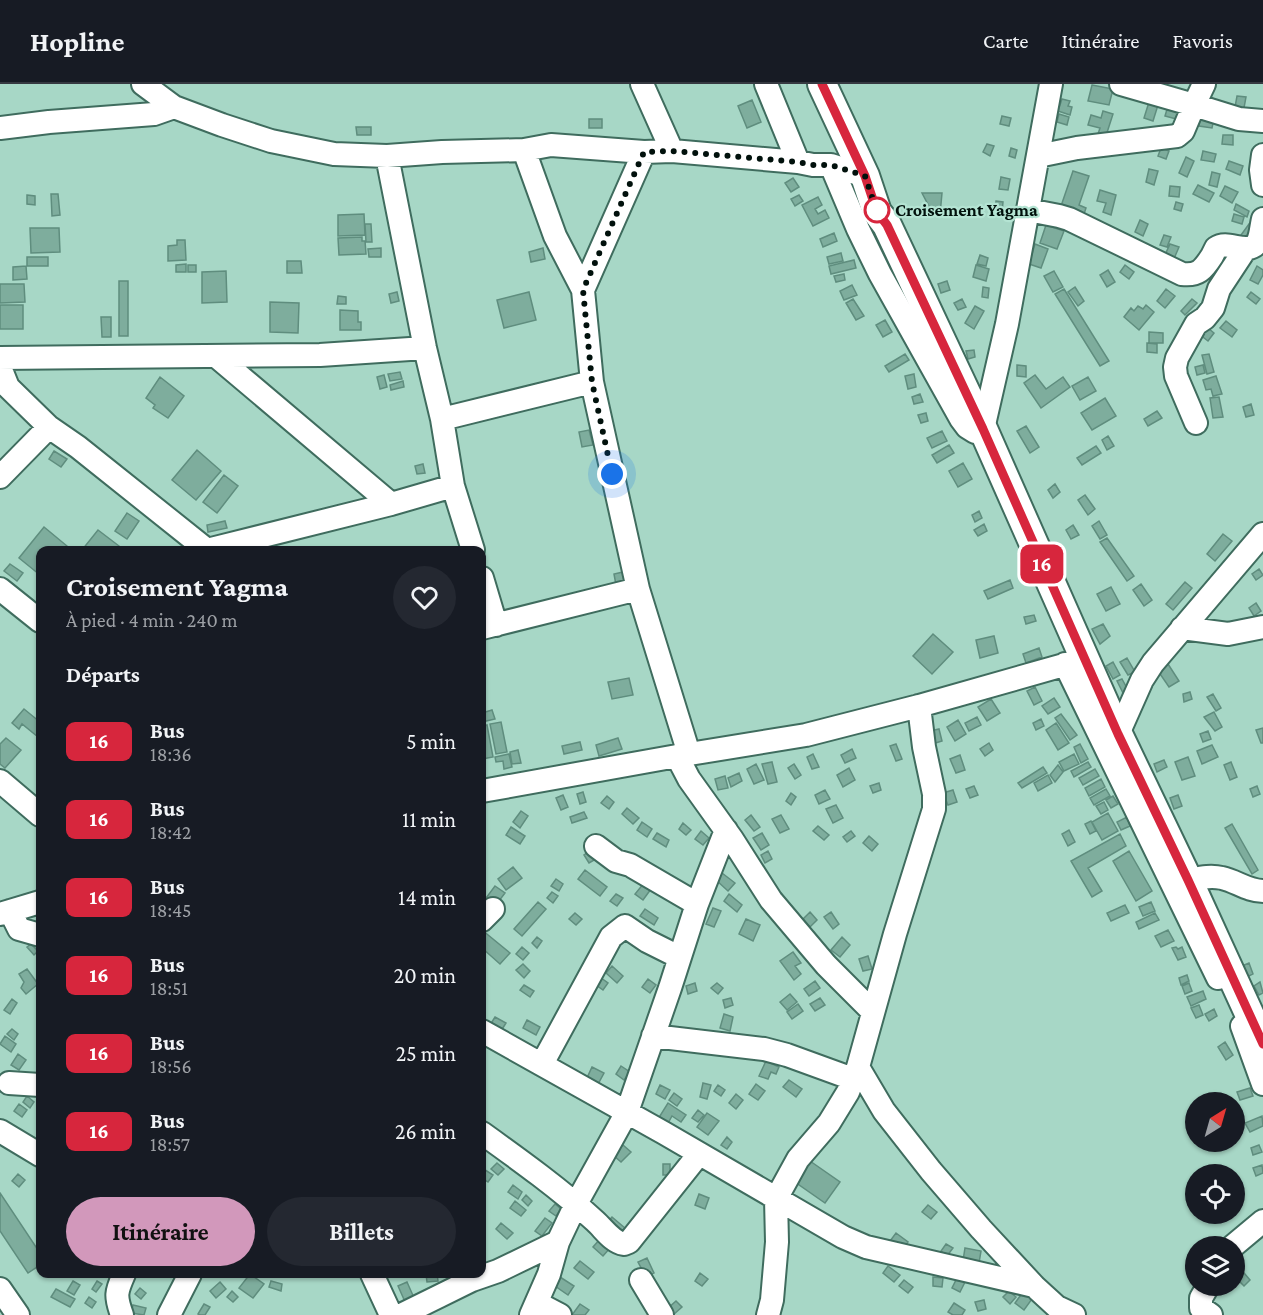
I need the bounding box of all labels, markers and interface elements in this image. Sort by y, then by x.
text: Hopline [30,26,125,57]
text: Carte [983,29,1029,53]
text: Itinéraire [1062,29,1139,53]
text: Favoris [1172,29,1233,53]
marker: Croisement Yagma [864,197,890,223]
place label: Croisement Yagma [895,200,1038,220]
your location [597,459,627,489]
line badge: 16 [1015,544,1069,584]
text: 16 [1032,552,1052,576]
button: heart [393,566,456,629]
text: Croisement Yagma [66,571,288,602]
text: À pied · 4 min · 240 m [66,609,238,631]
text: Départs [66,662,140,687]
text: Bus [150,718,184,743]
text: 16 [89,729,109,753]
text: 5 min [406,729,456,754]
text: 18:36 [150,743,192,765]
text: Bus [150,796,184,821]
text: 16 [89,807,109,831]
text: 11 min [402,807,456,832]
text: 18:42 [150,821,192,843]
text: Bus [150,874,184,899]
text: 16 [89,885,109,909]
text: 14 min [398,885,456,910]
text: 18:45 [150,899,192,921]
text: Bus [150,952,184,977]
text: 16 [89,963,109,987]
text: 20 min [394,963,456,988]
text: 18:51 [150,977,188,999]
text: Bus [150,1030,184,1055]
text: 16 [89,1041,109,1065]
text: 25 min [396,1041,456,1066]
text: 18:56 [150,1055,192,1077]
north arrow [1185,1092,1245,1152]
map controls [1185,1092,1245,1296]
text: Bus [150,1108,184,1133]
text: 16 [89,1119,109,1143]
text: 26 min [395,1119,456,1144]
text: 18:57 [150,1133,190,1155]
button: locate [1185,1164,1245,1224]
button: Itinéraire [66,1197,255,1266]
button: Billets [267,1197,456,1266]
button: layers [1185,1236,1245,1296]

